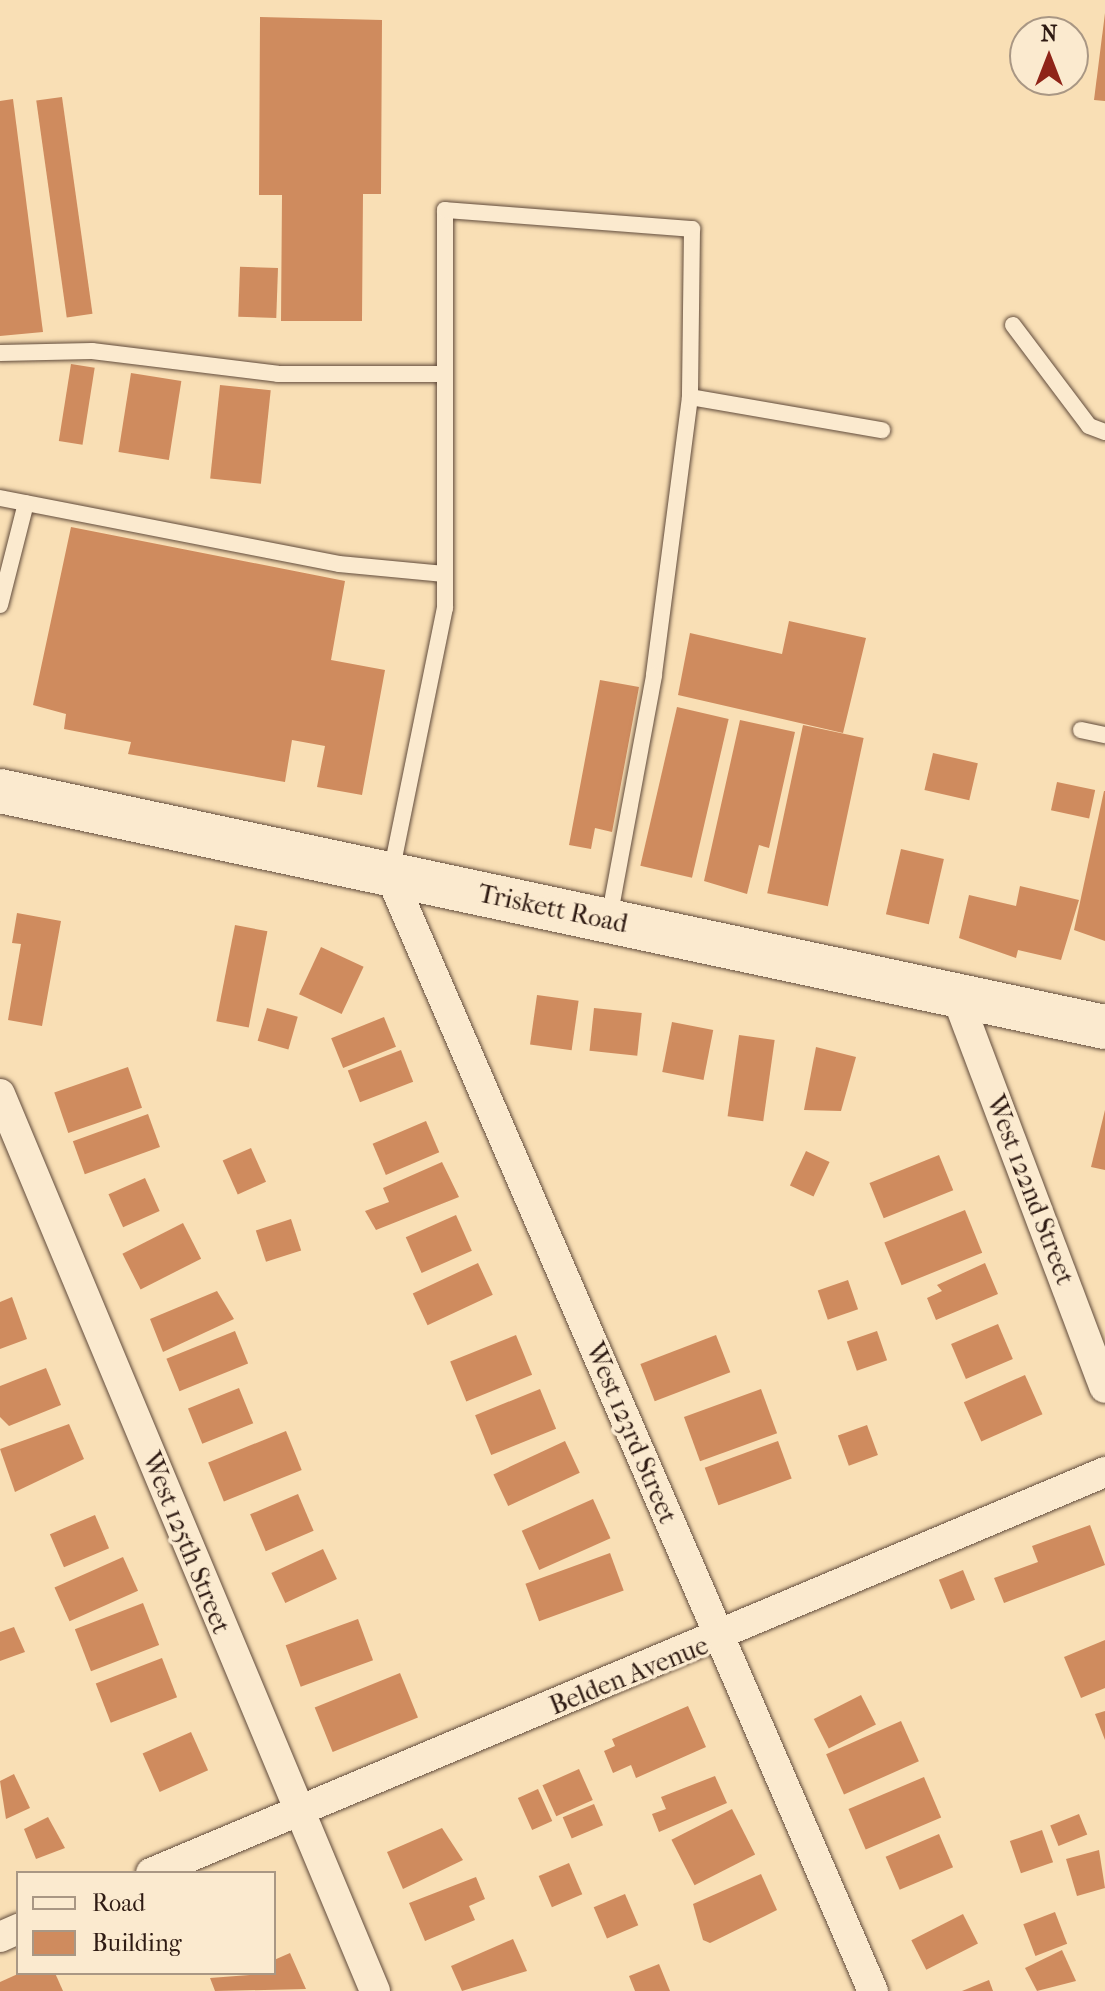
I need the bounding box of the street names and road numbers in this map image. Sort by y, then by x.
street label: Triskett Road [475,878,631,940]
street label: West 122nd Street [980,1091,1080,1289]
street label: West 123rd Street [579,1338,683,1528]
street label: West 125th Street [135,1448,237,1638]
street label: Belden Avenue [545,1630,713,1722]

